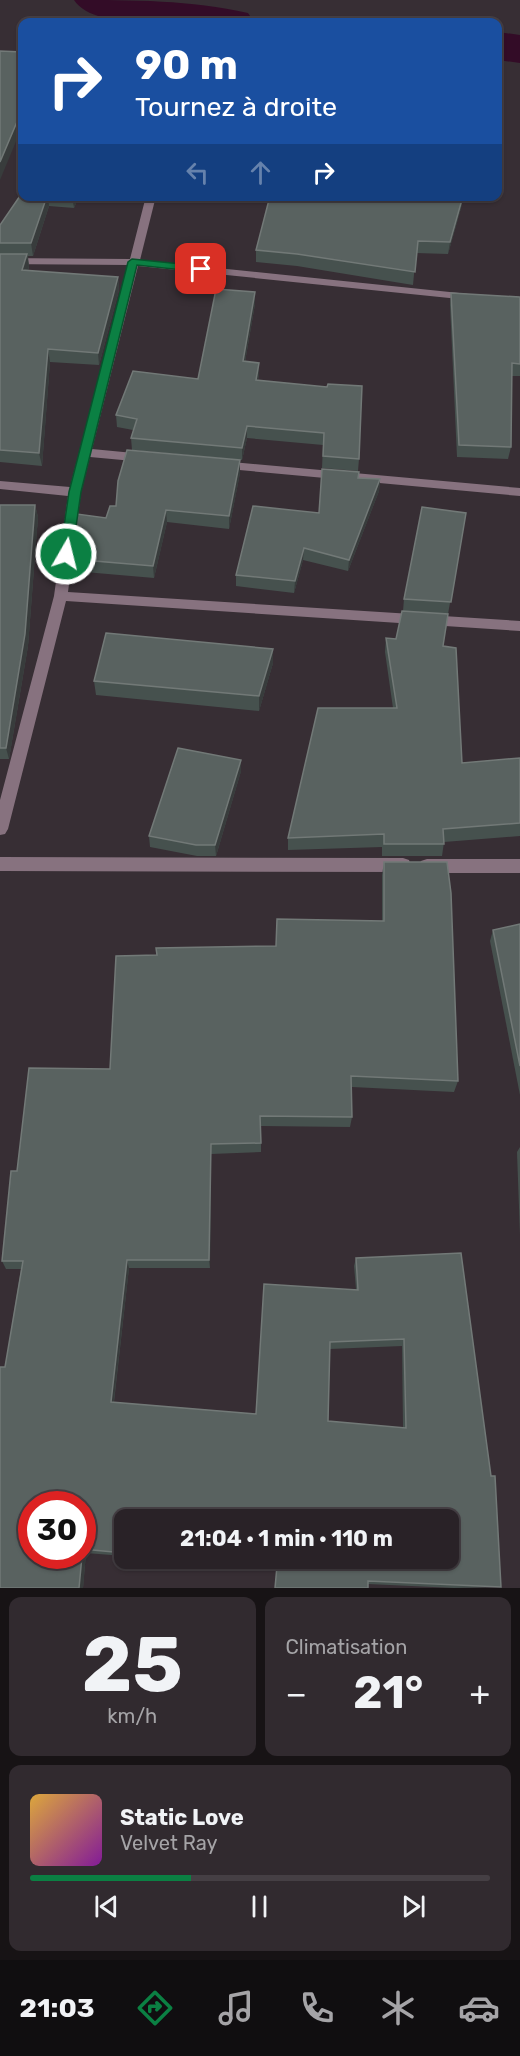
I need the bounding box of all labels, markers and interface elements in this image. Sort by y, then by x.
text: 90 m [135,40,238,90]
icon: right [36,42,114,120]
text: Tournez à droite [135,91,337,123]
icon: left [181,156,214,189]
icon: ahead [244,156,277,189]
icon: right [307,156,340,189]
pin [175,243,226,294]
icon: arrive [184,252,217,285]
position arrow [34,522,98,586]
speed limit sign: 30 [18,1491,96,1569]
text: 21:04 · 1 min · 110 m [180,1525,393,1552]
text: 25 [82,1618,183,1711]
text: Climatisation [286,1635,407,1659]
text: 21° [353,1666,423,1719]
text: − [286,1674,307,1713]
text: + [469,1674,490,1713]
text: km/h [107,1704,157,1728]
text: Static Love [120,1804,244,1831]
text: Velvet Ray [120,1831,218,1855]
icon: previous [90,1890,123,1923]
icon: pause [243,1890,276,1923]
icon: next [397,1890,430,1923]
icon: directions [134,1987,176,2029]
icon: music [215,1987,257,2029]
icon: phone [296,1987,338,2029]
icon: climate [377,1987,419,2029]
icon: car [458,1987,500,2029]
text: 21:03 [20,1992,95,2024]

